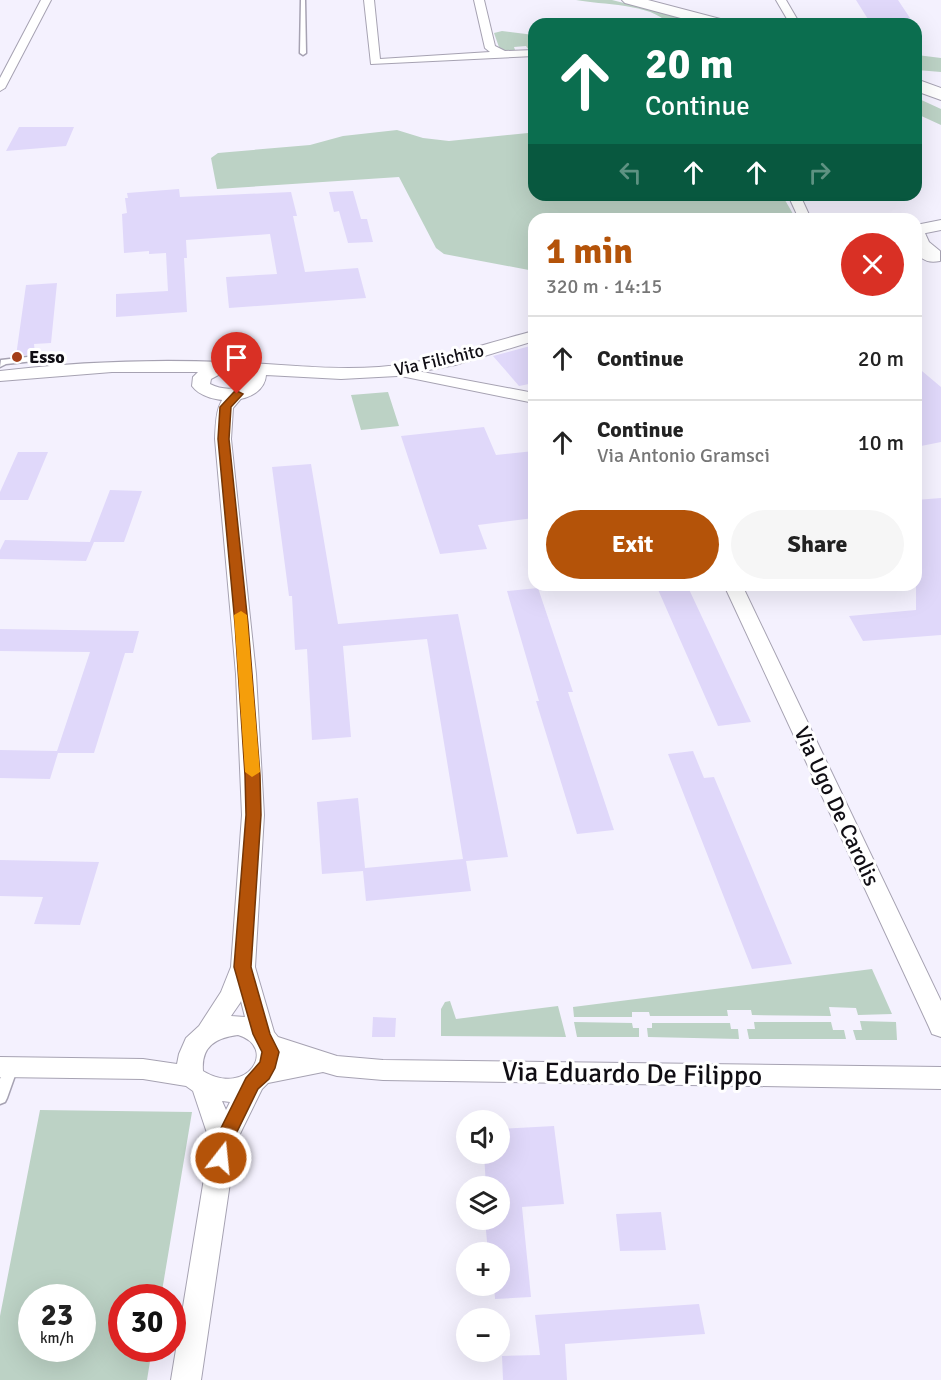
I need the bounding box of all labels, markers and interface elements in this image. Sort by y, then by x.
text: 20 m [645,39,734,90]
icon: ahead [546,42,624,120]
text: Continue [645,90,750,123]
icon: left [614,156,647,189]
icon: ahead [677,156,710,189]
icon: ahead [740,156,773,189]
icon: right [803,156,836,189]
text: 1 min [546,229,633,274]
button: close [841,233,904,296]
text: 320 m · 14:15 [546,274,662,299]
pin [211,332,262,394]
street label: Via Filichito [392,339,486,381]
icon: arrive [220,341,253,374]
icon: ahead [546,342,579,375]
text: Continue [597,345,684,372]
text: 20 m [858,345,904,372]
place label: Esso [29,346,65,368]
marker: Esso [10,350,24,364]
text: Continue [597,416,684,443]
icon: ahead [546,426,579,459]
text: 10 m [858,429,904,456]
text: Via Antonio Gramsci [597,443,770,468]
button: Exit [546,510,719,579]
button: Share [731,510,904,579]
street label: Via Ugo De Carolis [788,722,886,890]
street label: Via Eduardo De Filippo [502,1055,762,1093]
map controls [456,1110,510,1362]
button: sound [456,1110,510,1164]
position arrow [189,1126,253,1190]
button: layers [456,1176,510,1230]
button: + [456,1242,510,1296]
speed limit sign: 30 [108,1284,186,1362]
text: 23 [41,1297,73,1334]
button: − [456,1308,510,1362]
text: km/h [40,1329,74,1347]

